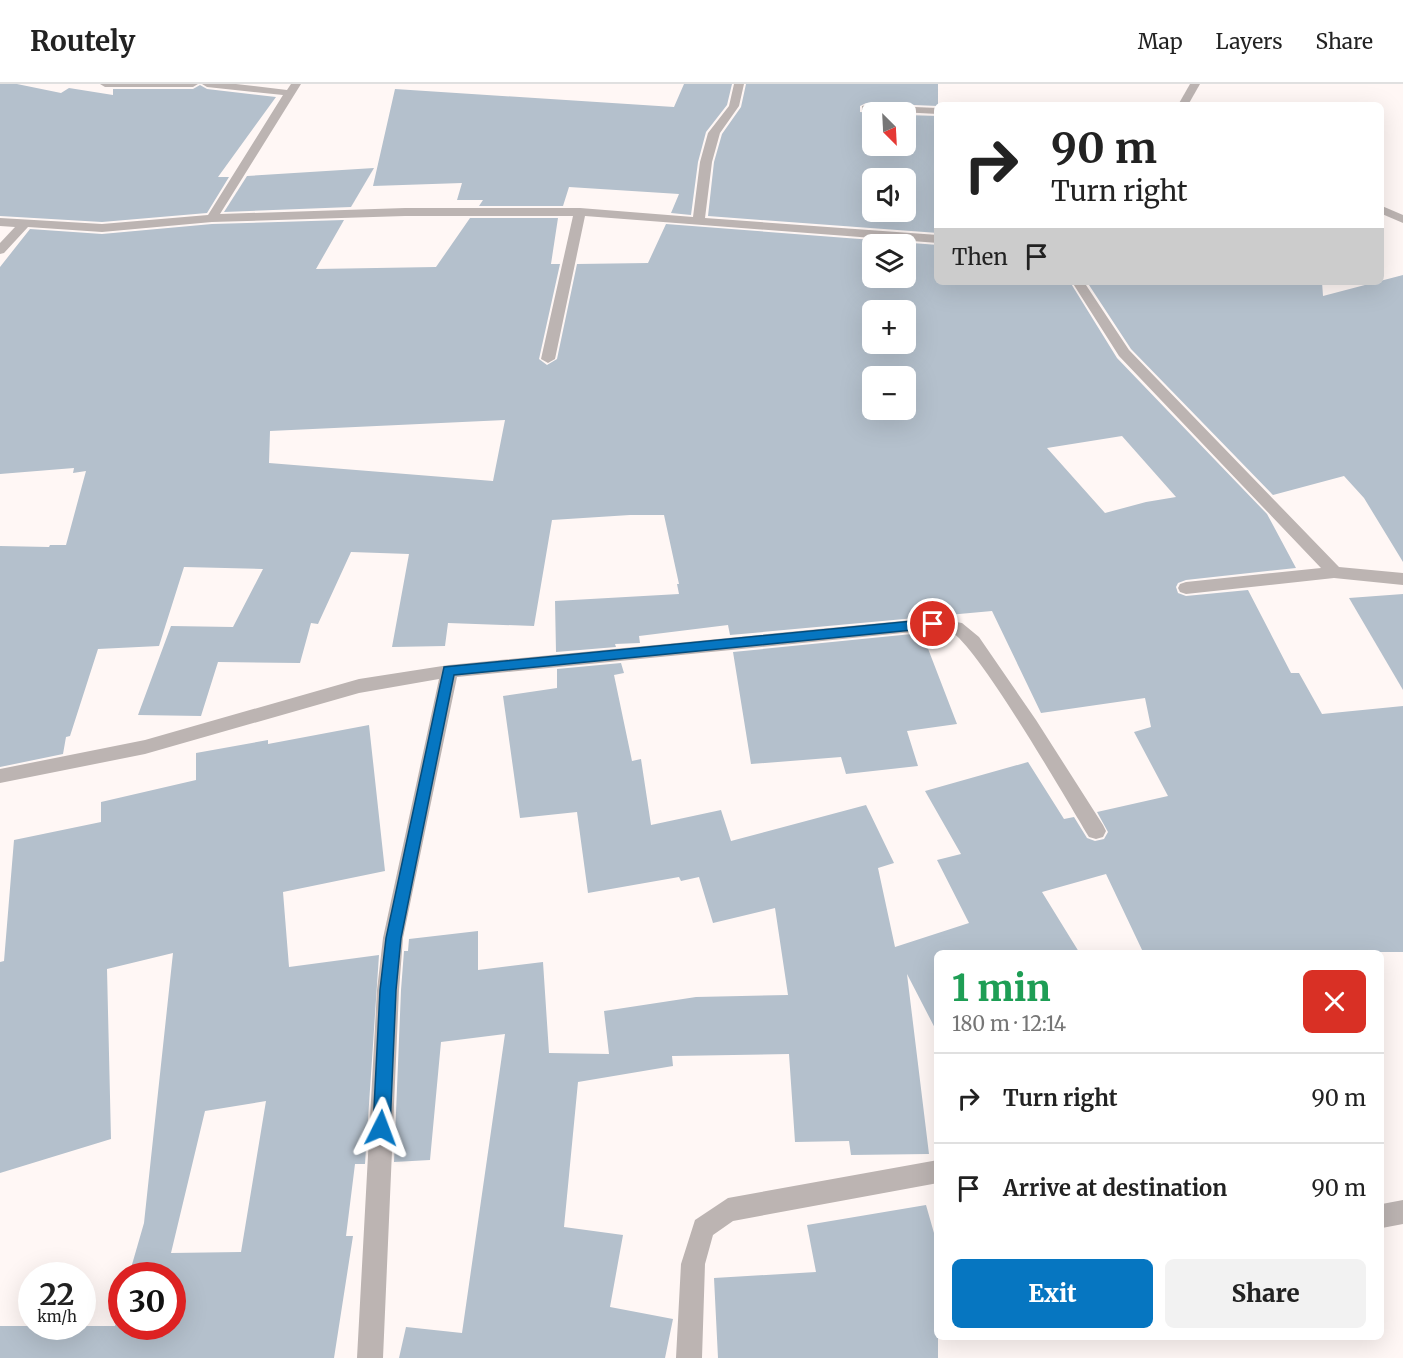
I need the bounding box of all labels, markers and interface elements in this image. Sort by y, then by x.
text: Routely [30,23,135,59]
text: Map [1138,28,1183,55]
text: Layers [1216,28,1283,55]
text: Share [1316,28,1373,55]
north arrow [862,102,916,156]
map controls [862,102,916,420]
text: 90 m [1051,122,1157,174]
icon: right [952,126,1030,204]
button: sound [862,168,916,222]
text: Turn right [1051,174,1188,208]
button: layers [862,234,916,288]
icon: arrive [1020,240,1053,273]
text: Then [952,243,1008,271]
button: + [862,300,916,354]
button: − [862,366,916,420]
pin [907,598,958,649]
icon: arrive [916,607,949,640]
text: 1 min [952,966,1051,1011]
button: close [1303,970,1366,1033]
text: 180 m · 12:14 [952,1011,1066,1036]
icon: right [952,1082,985,1115]
text: Turn right [1003,1084,1117,1112]
text: 90 m [1311,1084,1366,1112]
position arrow [349,1096,413,1160]
icon: arrive [952,1172,985,1205]
text: Arrive at destination [1003,1174,1227,1202]
text: 90 m [1311,1174,1366,1202]
button: Exit [952,1259,1153,1328]
button: Share [1165,1259,1366,1328]
speed limit sign: 30 [108,1262,186,1340]
text: 22 [40,1275,74,1313]
text: km/h [37,1307,77,1326]

